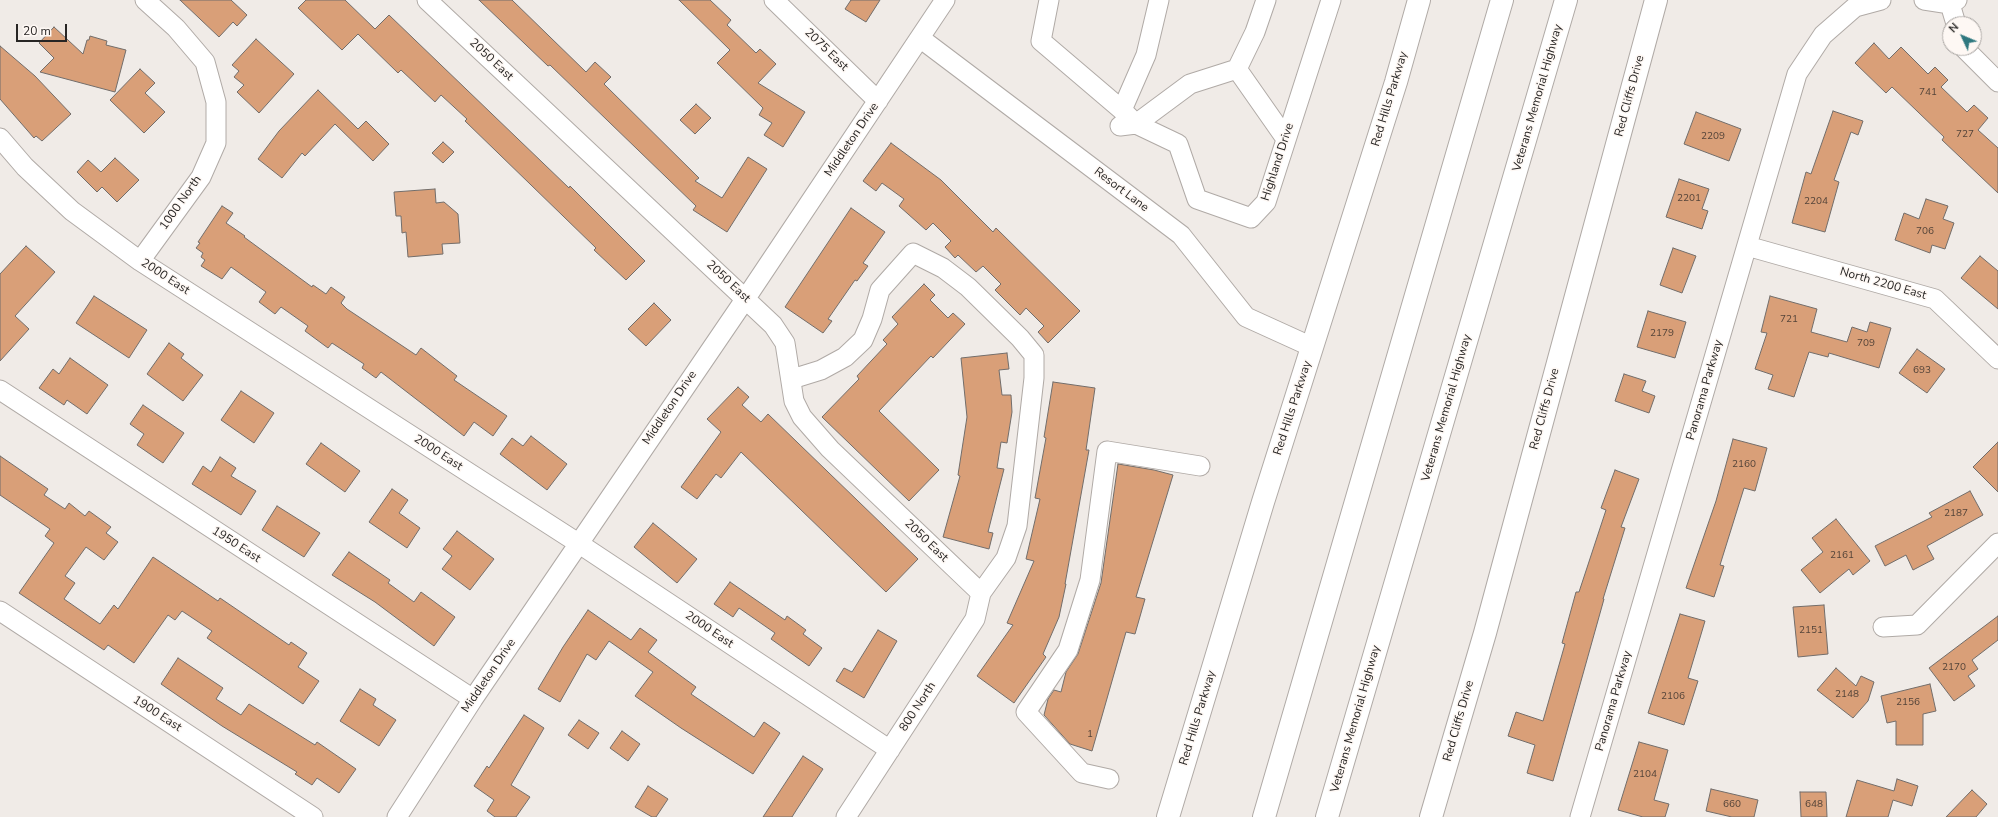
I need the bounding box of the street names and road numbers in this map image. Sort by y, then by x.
street label: Veterans Memorial Highway [1510,23,1566,173]
street label: 2075 East [801,26,851,74]
street label: 2050 East [466,36,516,84]
street label: Red Hills Parkway [1369,50,1411,148]
street label: Red Cliffs Drive [1612,54,1648,138]
street label: Middleton Drive [822,100,882,180]
street label: Highland Drive [1259,121,1297,203]
street label: Resort Lane [1091,165,1151,215]
street label: 1000 North [157,173,205,233]
street label: 2000 East [138,256,192,298]
street label: 2050 East [703,258,753,306]
street label: North 2200 East [1838,265,1928,303]
street label: Veterans Memorial Highway [1419,333,1475,483]
street label: Panorama Parkway [1684,338,1726,442]
street label: Red Hills Parkway [1271,359,1315,457]
street label: Red Cliffs Drive [1527,367,1563,451]
street label: Middleton Drive [640,368,700,448]
street label: 2000 East [411,432,465,474]
street label: 2050 East [901,517,951,565]
street label: 1950 East [209,524,263,566]
street label: 2000 East [682,609,736,651]
street label: Middleton Drive [459,636,519,716]
street label: Veterans Memorial Highway [1328,644,1384,794]
street label: Panorama Parkway [1593,649,1635,753]
street label: Red Hills Parkway [1177,669,1219,767]
street label: Red Cliffs Drive [1441,679,1477,763]
street label: 800 North [897,680,939,734]
street label: 1900 East [130,693,184,735]

